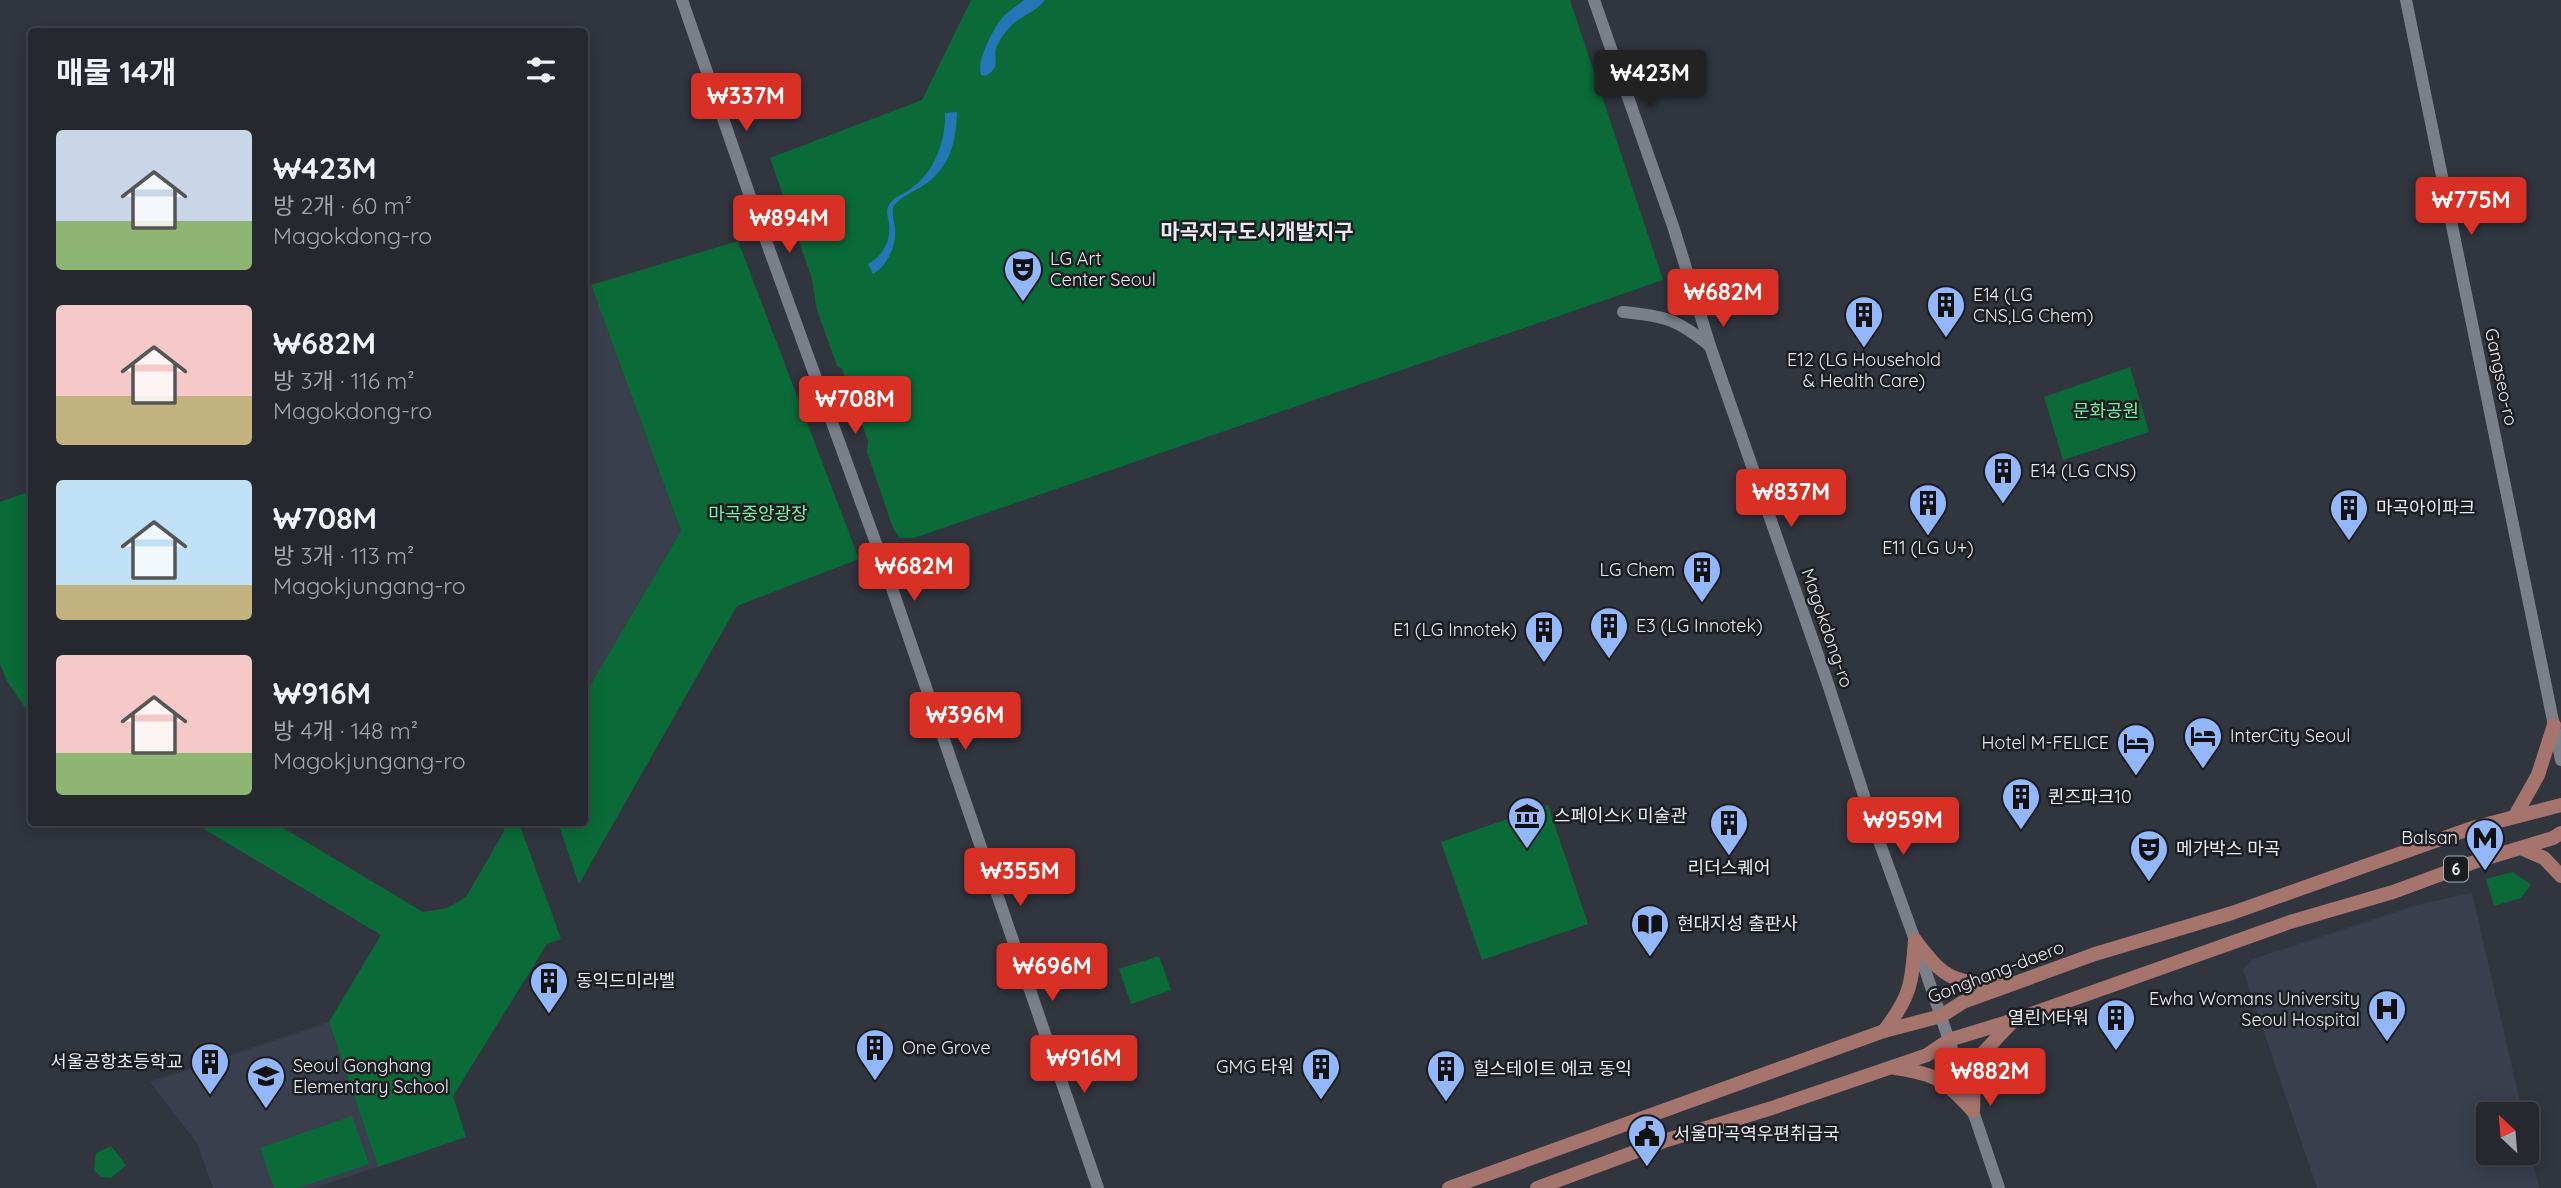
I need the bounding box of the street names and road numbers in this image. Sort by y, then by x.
street label: Gangseo-ro [2480,326,2523,428]
street label: Magokdong-ro [1796,565,1859,690]
road number: 6 [2444,856,2468,882]
street label: Gonghang-daero [1924,935,2067,1008]

